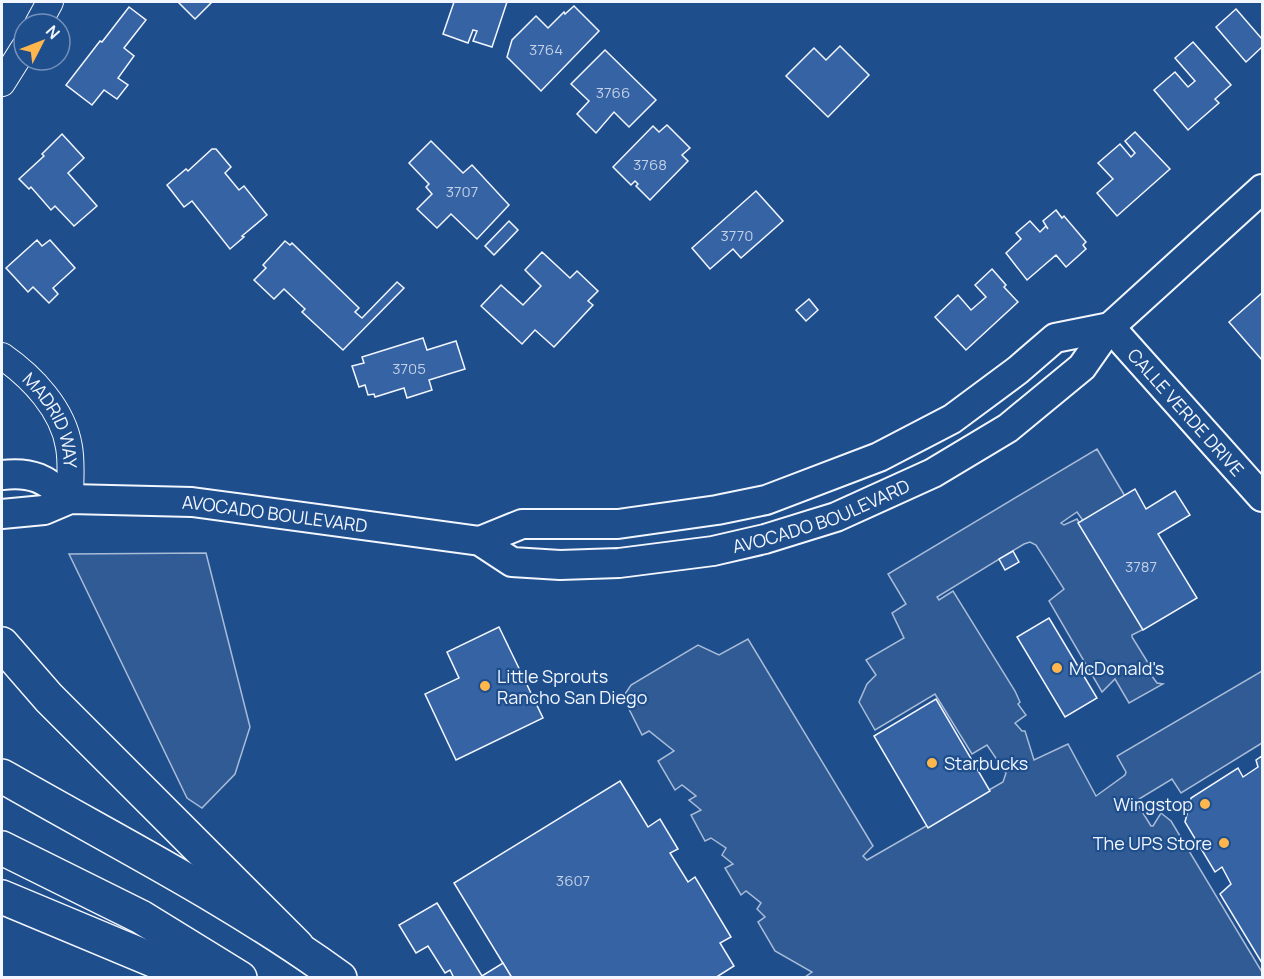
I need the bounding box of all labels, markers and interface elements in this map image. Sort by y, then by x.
north arrow [12,12,72,72]
text: N [41,20,65,44]
house number: 3764 [529,39,563,60]
house number: 3766 [596,82,630,103]
house number: 3768 [633,154,667,175]
house number: 3707 [446,181,478,202]
house number: 3770 [721,225,753,246]
street label: CALLE VERDE DRIVE [1123,343,1249,481]
house number: 3705 [392,358,426,379]
street label: MADRID WAY [18,367,83,469]
street label: AVOCADO BOULEVARD [730,473,913,558]
street label: AVOCADO BOULEVARD [182,490,369,538]
house number: 3787 [1125,556,1157,577]
place label: McDonald's [1069,656,1164,680]
marker: McDonald's [1050,661,1064,675]
place label: Little Sprouts Rancho San Diego [497,664,647,709]
marker: Little Sprouts Rancho San Diego [478,679,492,693]
place label: Starbucks [944,751,1028,775]
marker: Starbucks [925,756,939,770]
place label: Wingstop [1113,792,1193,816]
marker: Wingstop [1198,797,1212,811]
place label: The UPS Store [1093,831,1212,855]
marker: The UPS Store [1217,836,1231,850]
house number: 3607 [556,870,590,891]

